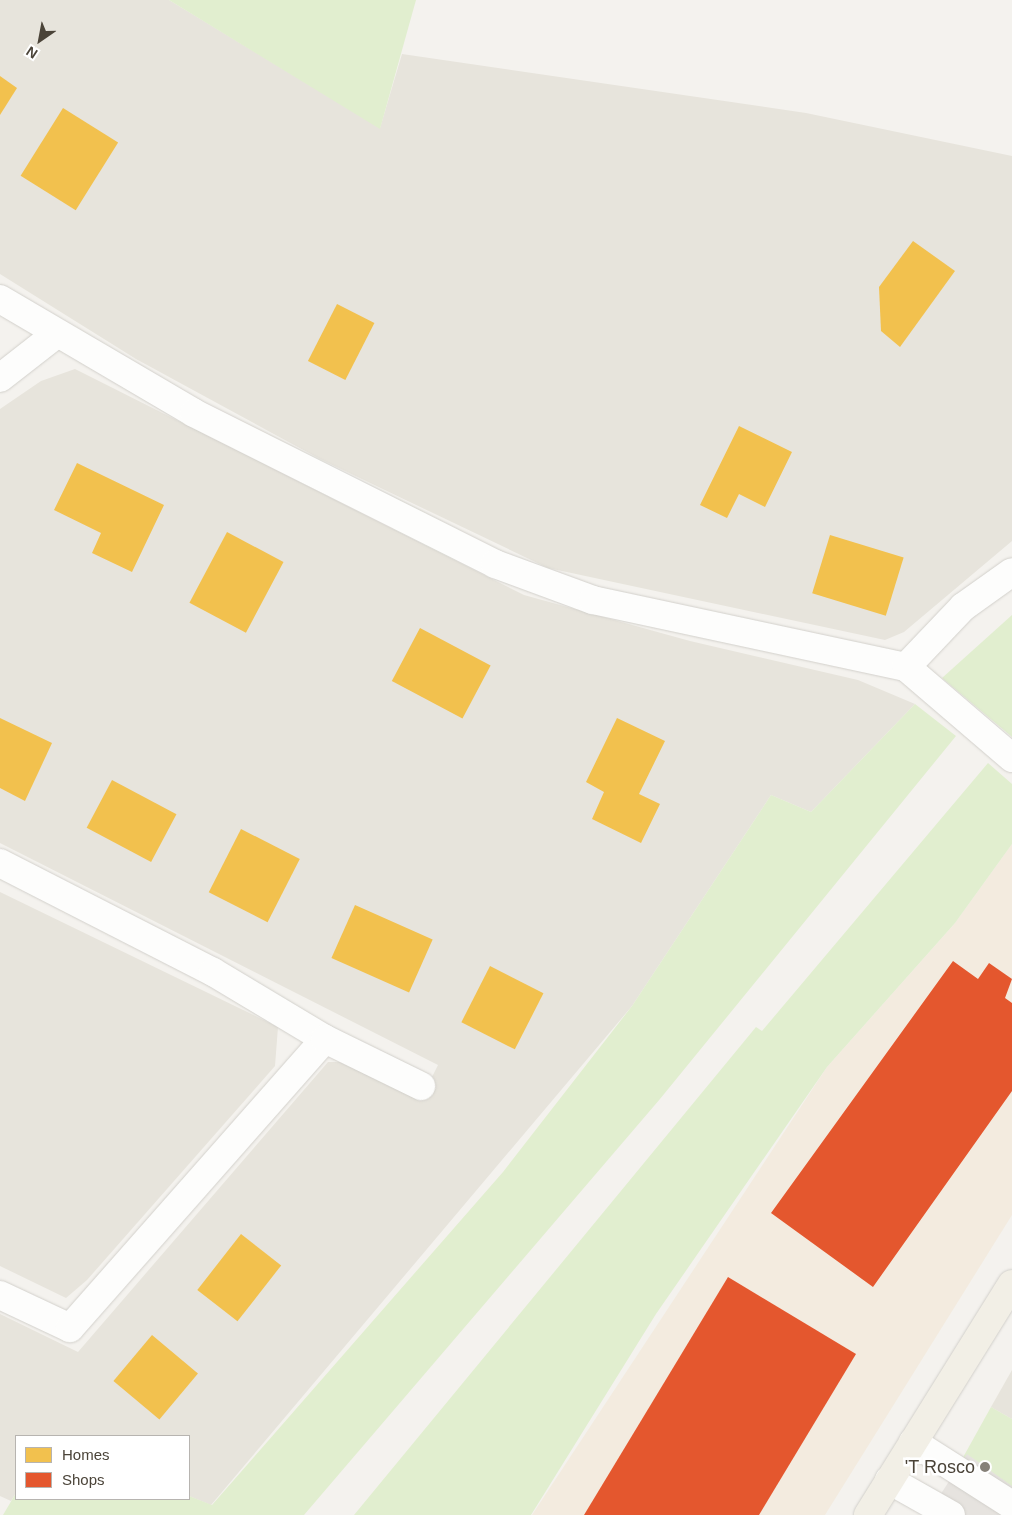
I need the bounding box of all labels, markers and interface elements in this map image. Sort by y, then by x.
north arrow [15,15,65,65]
text: N [23,43,40,62]
legend [15,1435,190,1500]
text: Homes [62,1446,110,1463]
place label: 'T Rosco [905,1456,975,1478]
marker: 'T Rosco [979,1461,991,1473]
text: Shops [62,1471,105,1488]

